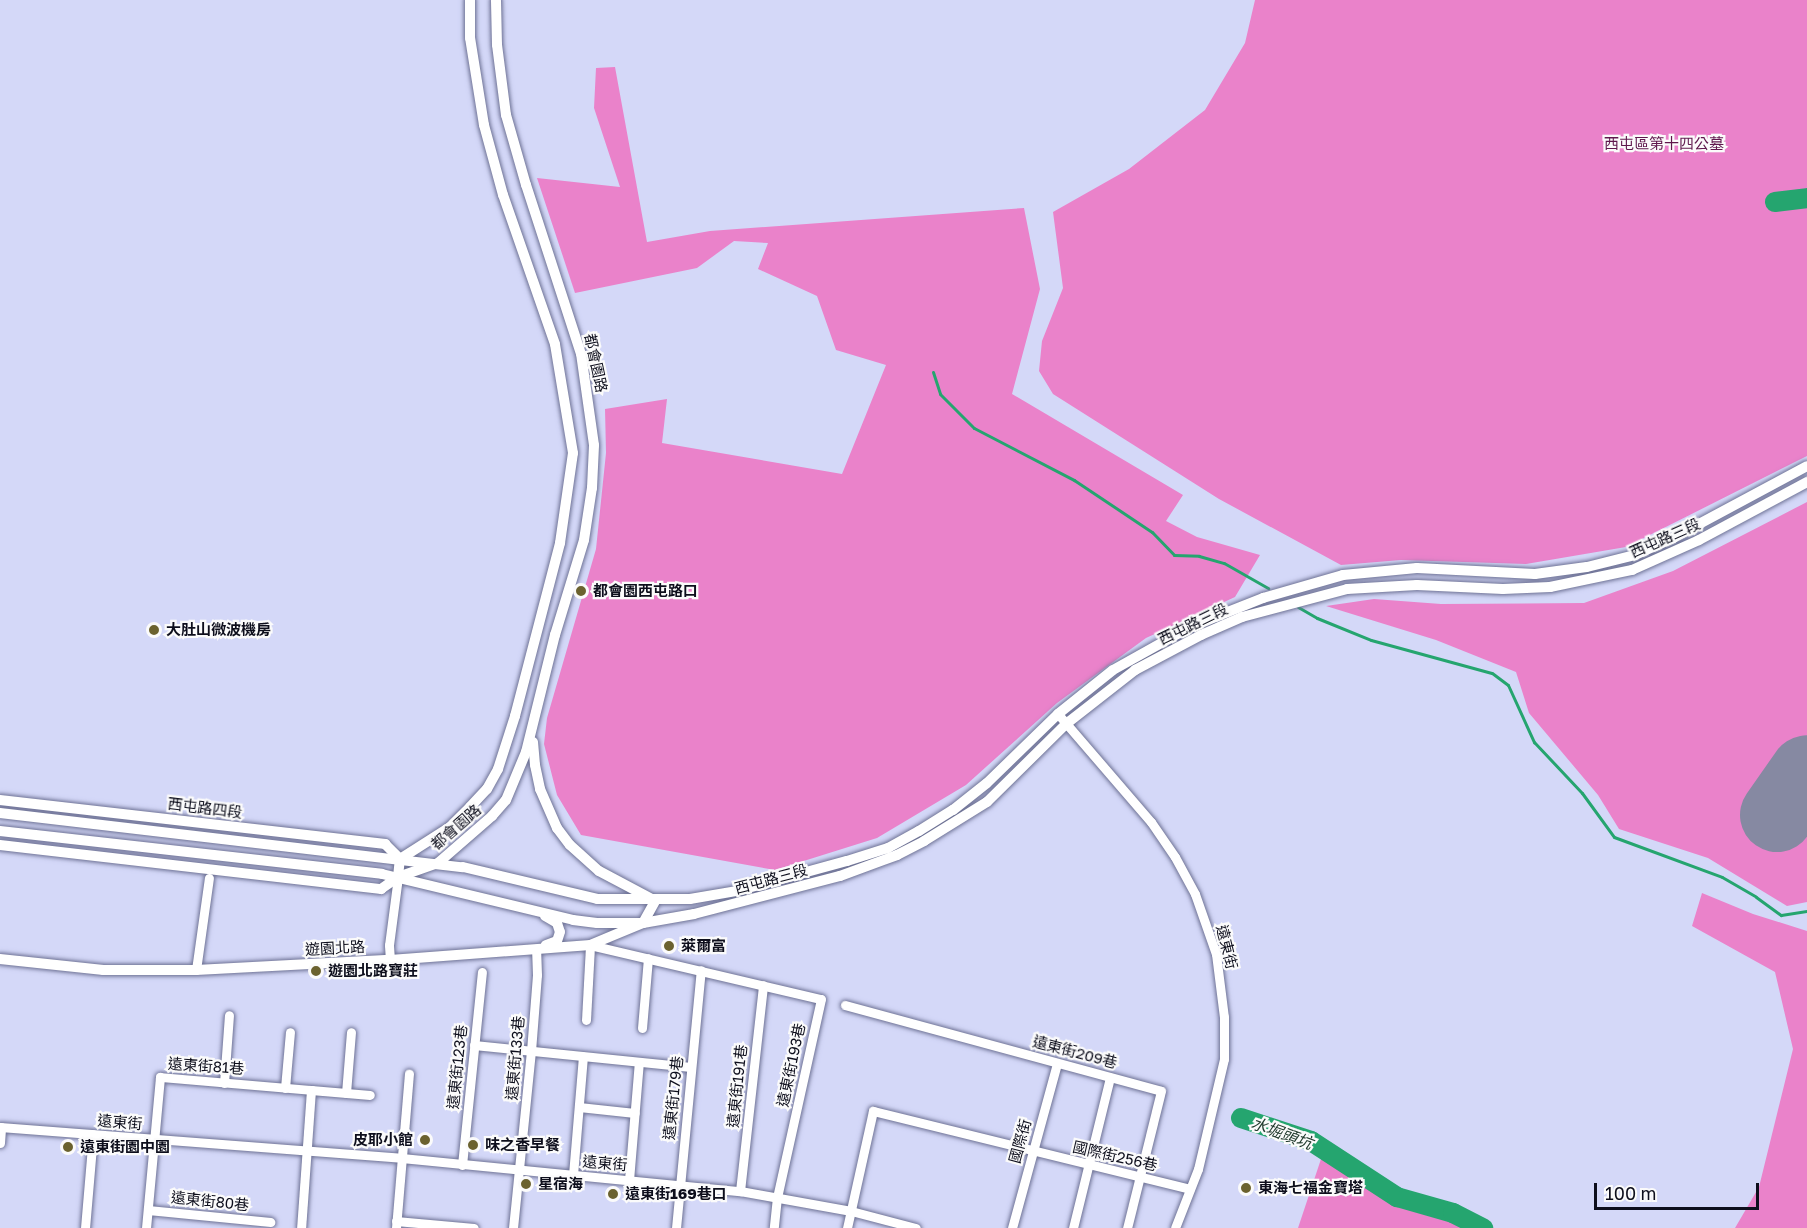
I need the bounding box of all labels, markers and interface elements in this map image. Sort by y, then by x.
park label: 西屯區第十四公墓 [1604,135,1724,153]
street label: 都會園路 [581,332,611,394]
street label: 西屯路三段 [1627,515,1703,561]
place label: 都會園西屯路口 [593,582,698,600]
marker: 都會園西屯路口 [574,584,588,598]
street label: 西屯路三段 [1155,599,1231,649]
place label: 大肚山微波機房 [166,621,271,639]
marker: 大肚山微波機房 [147,623,161,637]
street label: 西屯路四段 [167,794,243,822]
street label: 都會園路 [427,801,485,853]
street label: 西屯路三段 [732,861,810,897]
street label: 遠東街 [1213,923,1241,971]
street label: 遊園北路 [305,937,365,959]
place label: 萊爾富 [681,937,726,955]
marker: 萊爾富 [662,939,676,953]
place label: 遊園北路寶莊 [328,962,418,980]
marker: 遊園北路寶莊 [309,964,323,978]
street label: 遠東街133巷 [502,1015,528,1101]
street label: 遠東街193巷 [773,1021,809,1109]
street label: 遠東街123巷 [444,1024,470,1110]
street label: 遠東街209巷 [1031,1032,1119,1072]
street label: 遠東街191巷 [724,1043,750,1129]
street label: 遠東街81巷 [167,1054,245,1078]
street label: 遠東街179巷 [660,1055,686,1141]
street label: 遠東街 [97,1111,143,1133]
water label: 水堀頭坑 [1249,1113,1315,1153]
street label: 國際街 [1005,1117,1035,1165]
place label: 皮耶小館 [353,1131,413,1149]
marker: 皮耶小館 [418,1133,432,1147]
place label: 味之香早餐 [485,1136,560,1154]
place label: 遠東街園中園 [80,1138,170,1156]
marker: 味之香早餐 [466,1138,480,1152]
street label: 國際街256巷 [1071,1138,1159,1174]
marker: 遠東街園中園 [61,1140,75,1154]
street label: 遠東街 [582,1152,628,1174]
scale bar [1597,1171,1762,1209]
place label: 星宿海 [538,1175,583,1193]
marker: 星宿海 [519,1177,533,1191]
place label: 東海七福金寶塔 [1258,1179,1363,1197]
marker: 東海七福金寶塔 [1239,1181,1253,1195]
text: 100 m [1605,1182,1656,1204]
place label: 遠東街169巷口 [625,1185,727,1203]
marker: 遠東街169巷口 [606,1187,620,1201]
street label: 遠東街80巷 [170,1188,250,1214]

